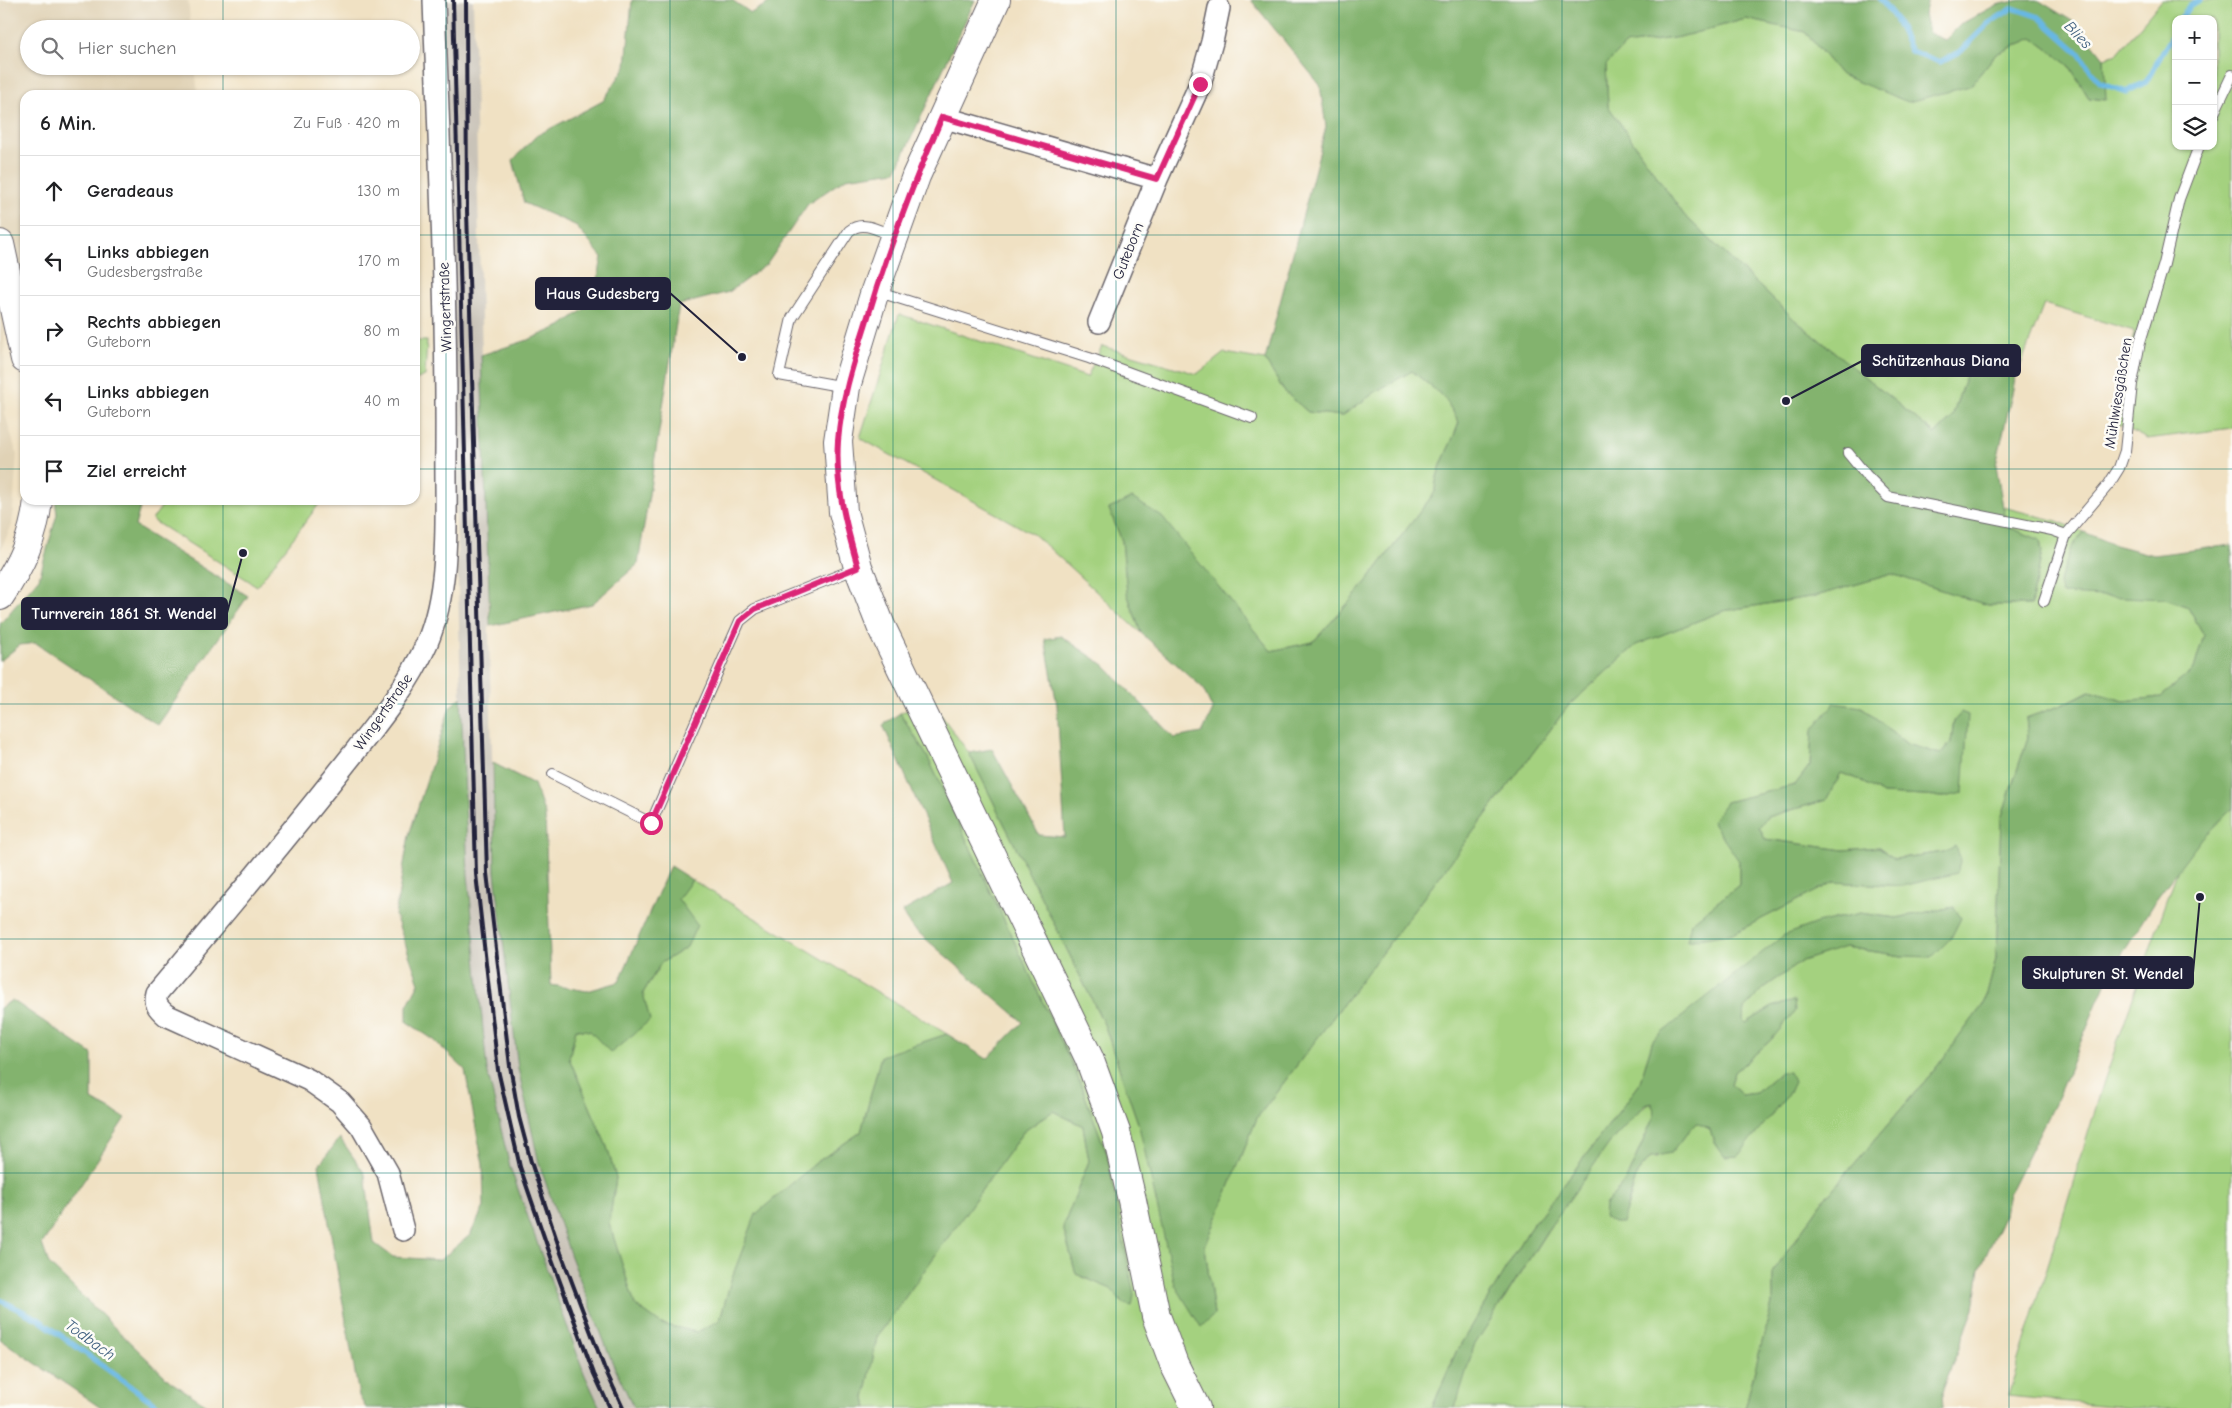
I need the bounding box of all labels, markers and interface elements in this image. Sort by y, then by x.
map controls [2172,15,2217,150]
button: + [2172,15,2217,60]
water label: Blies [2060,17,2096,53]
search box [20,20,420,75]
icon: search [38,34,66,62]
text: Hier suchen [78,37,176,59]
button: − [2172,60,2217,105]
route end [1189,73,1212,96]
button: layers [2172,105,2217,150]
text: 6 Min. [40,111,96,135]
text: Zu Fuß · 420 m [293,114,400,132]
icon: ahead [40,177,68,205]
text: Geradeaus [87,180,173,202]
text: 130 m [357,182,400,200]
street label: Guteborn [1108,220,1148,282]
text: Links abbiegen [87,241,209,263]
icon: left [40,247,68,275]
text: 170 m [358,252,400,270]
street label: Wingertstraße [434,261,456,352]
text: Gudesbergstraße [87,263,203,281]
callout: Haus Gudesberg [536,278,670,309]
text: Haus Gudesberg [546,285,660,303]
text: Rechts abbiegen [87,311,221,333]
icon: right [40,317,68,345]
text: 80 m [363,322,400,340]
text: Guteborn [87,333,151,351]
street label: Mühlwiesgäßchen [2100,336,2136,450]
callout: Schützenhaus Diana [1862,345,2020,376]
text: Schützenhaus Diana [1872,352,2010,370]
text: Links abbiegen [87,381,209,403]
icon: left [40,387,68,415]
text: 40 m [364,392,400,410]
text: Guteborn [87,403,151,421]
icon: arrive [40,457,68,485]
text: Ziel erreicht [87,460,186,482]
callout: Turnverein 1861 St. Wendel [22,598,227,629]
text: Turnverein 1861 St. Wendel [32,605,217,623]
street label: Wingertstraße [350,670,416,754]
route start [640,812,663,835]
callout: Skulpturen St. Wendel [2023,957,2193,988]
text: Skulpturen St. Wendel [2033,965,2183,983]
water label: Todbach [62,1316,118,1364]

